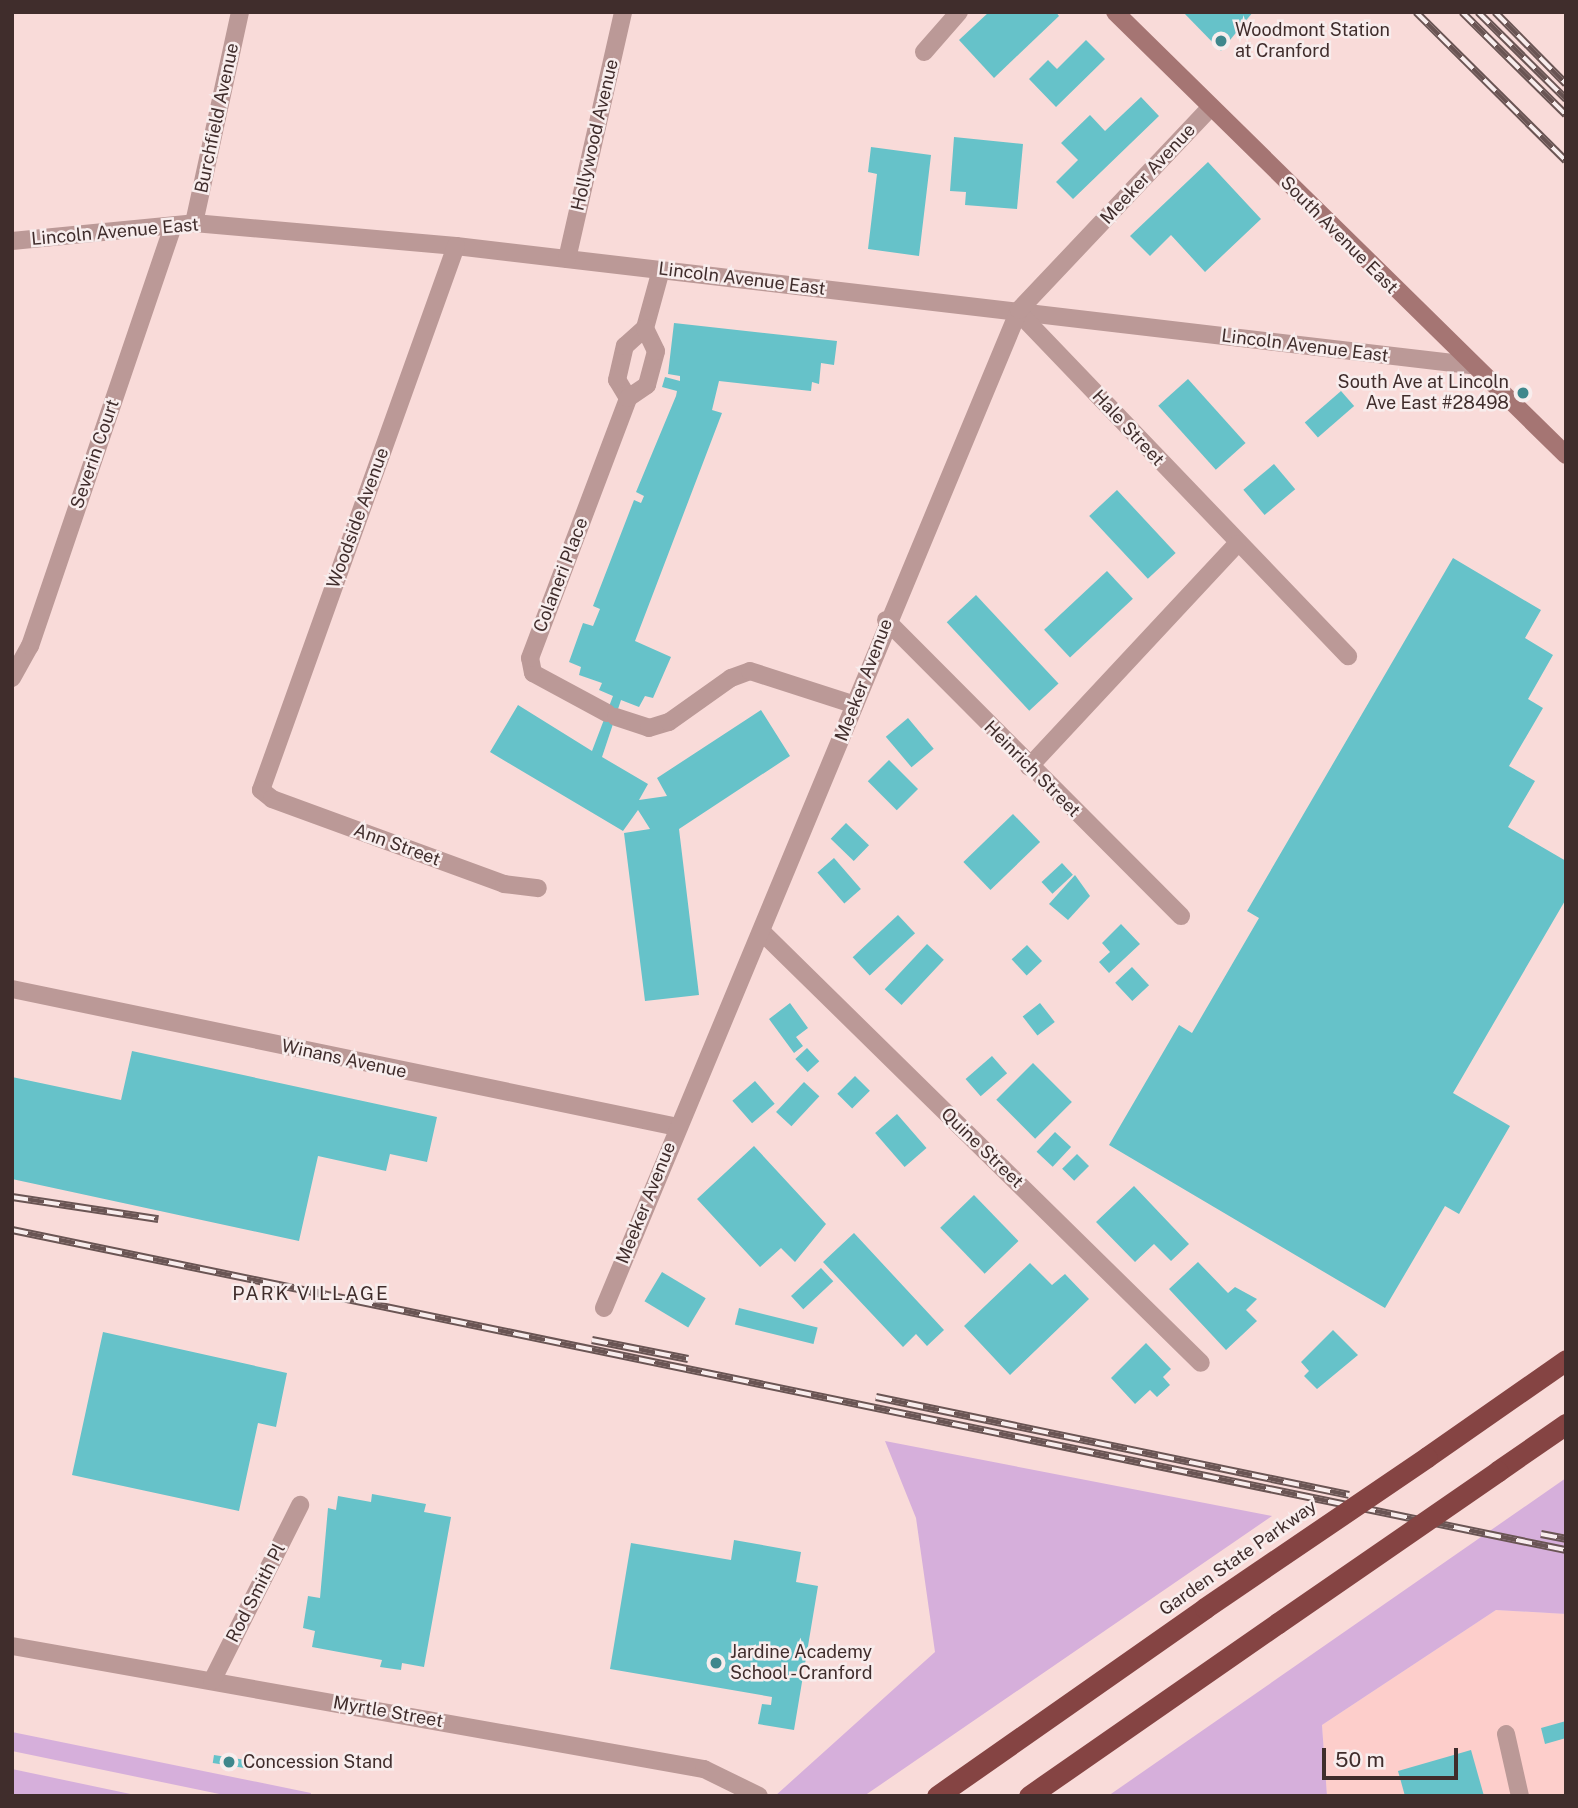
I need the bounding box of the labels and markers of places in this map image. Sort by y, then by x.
place label: Woodmont Station at Cranford [1235,20,1390,62]
marker: Woodmont Station at Cranford [1213,33,1229,49]
place label: South Ave at Lincoln Ave East #28498 [1337,372,1509,414]
marker: South Ave at Lincoln Ave East #28498 [1515,385,1531,401]
place label: Jardine Academy School - Cranford [730,1642,877,1684]
marker: Jardine Academy School - Cranford [708,1655,724,1671]
place label: Concession Stand [243,1751,393,1773]
marker: Concession Stand [221,1754,237,1770]

